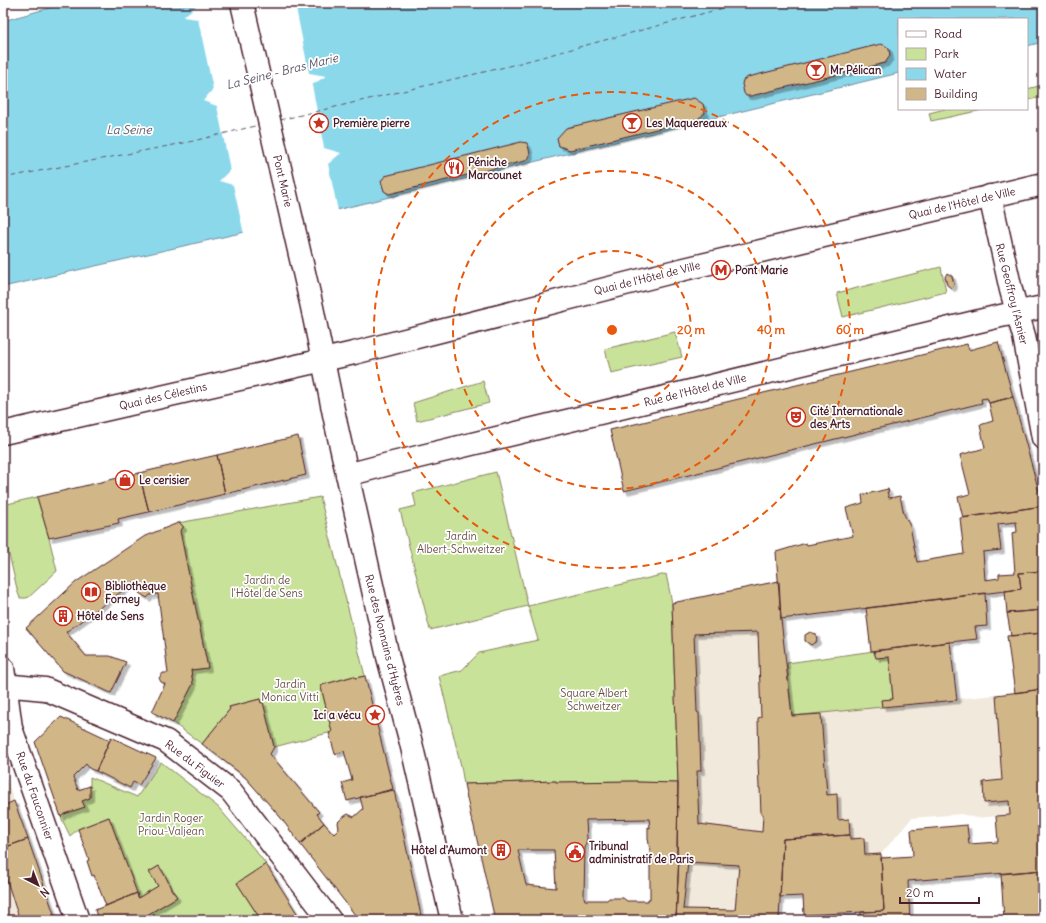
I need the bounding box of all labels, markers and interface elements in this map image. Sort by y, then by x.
legend [898,18,1028,110]
text: Road [934,26,962,41]
text: Park [934,46,959,61]
water label: La Seine - Bras Marie [225,49,341,92]
bar icon: Mr Pélican [805,59,827,81]
place label: Mr Pélican [830,63,882,77]
text: Water [934,66,967,81]
text: Building [934,86,978,101]
place icon: Première pierre [308,112,330,134]
bar icon: Les Maquereaux [621,112,643,134]
place label: Première pierre [333,116,410,131]
place label: Les Maquereaux [646,116,727,131]
water label: La Seine [106,122,153,137]
street label: Pont Marie [270,154,296,209]
place label: Péniche Marcounet [468,155,522,182]
restaurant icon: Péniche Marcounet [443,157,465,179]
street label: Quai de l'Hôtel de Ville [907,184,1017,222]
street label: Rue Geoffroy l'Asnier [993,242,1031,347]
street label: Quai de l'Hôtel de Ville [592,258,702,298]
metro station icon: Pont Marie [710,259,732,281]
place label: Pont Marie [735,263,788,277]
text: 20 m [677,322,705,337]
text: 40 m [757,322,786,337]
text: 60 m [836,322,865,337]
centre of rings [605,323,619,337]
street label: Rue de l'Hôtel de Ville [642,370,748,410]
street label: Quai des Célestins [118,379,208,413]
place label: Cité Internationale des Arts [810,404,903,431]
theatre icon: Cité Internationale des Arts [785,406,807,428]
shop icon: Le cerisier [114,469,136,491]
place label: Le cerisier [139,473,190,487]
park label: Jardin Albert-Schweitzer [417,529,506,556]
park label: Jardin de l'Hôtel de Sens [231,573,303,600]
street label: Rue des Nonnains d'Hyères [362,573,408,707]
place label: Bibliothèque Forney [105,579,166,607]
library icon: Bibliothèque Forney [80,581,102,603]
building icon: Hôtel de Sens [52,605,74,627]
place label: Hôtel de Sens [77,609,144,623]
park label: Jardin Monica Vitti [261,677,319,704]
park label: Square Albert Schweitzer [560,686,628,713]
place icon: Ici a vécu [364,704,386,726]
place label: Ici a vécu [314,708,362,722]
street label: Rue du Figuier [162,737,228,791]
street label: Rue du Fauconnier [13,750,57,843]
park label: Jardin Roger Priou-Valjean [138,811,204,838]
building icon: Hôtel d'Aumont [490,839,512,861]
place label: Tribunal administratif de Paris [589,839,694,866]
public building icon: Tribunal administratif de Paris [564,841,586,863]
place label: Hôtel d'Aumont [411,843,487,857]
north arrow [18,865,58,905]
scale bar [900,879,979,905]
text: N [37,885,52,900]
text: 20 m [906,885,934,900]

